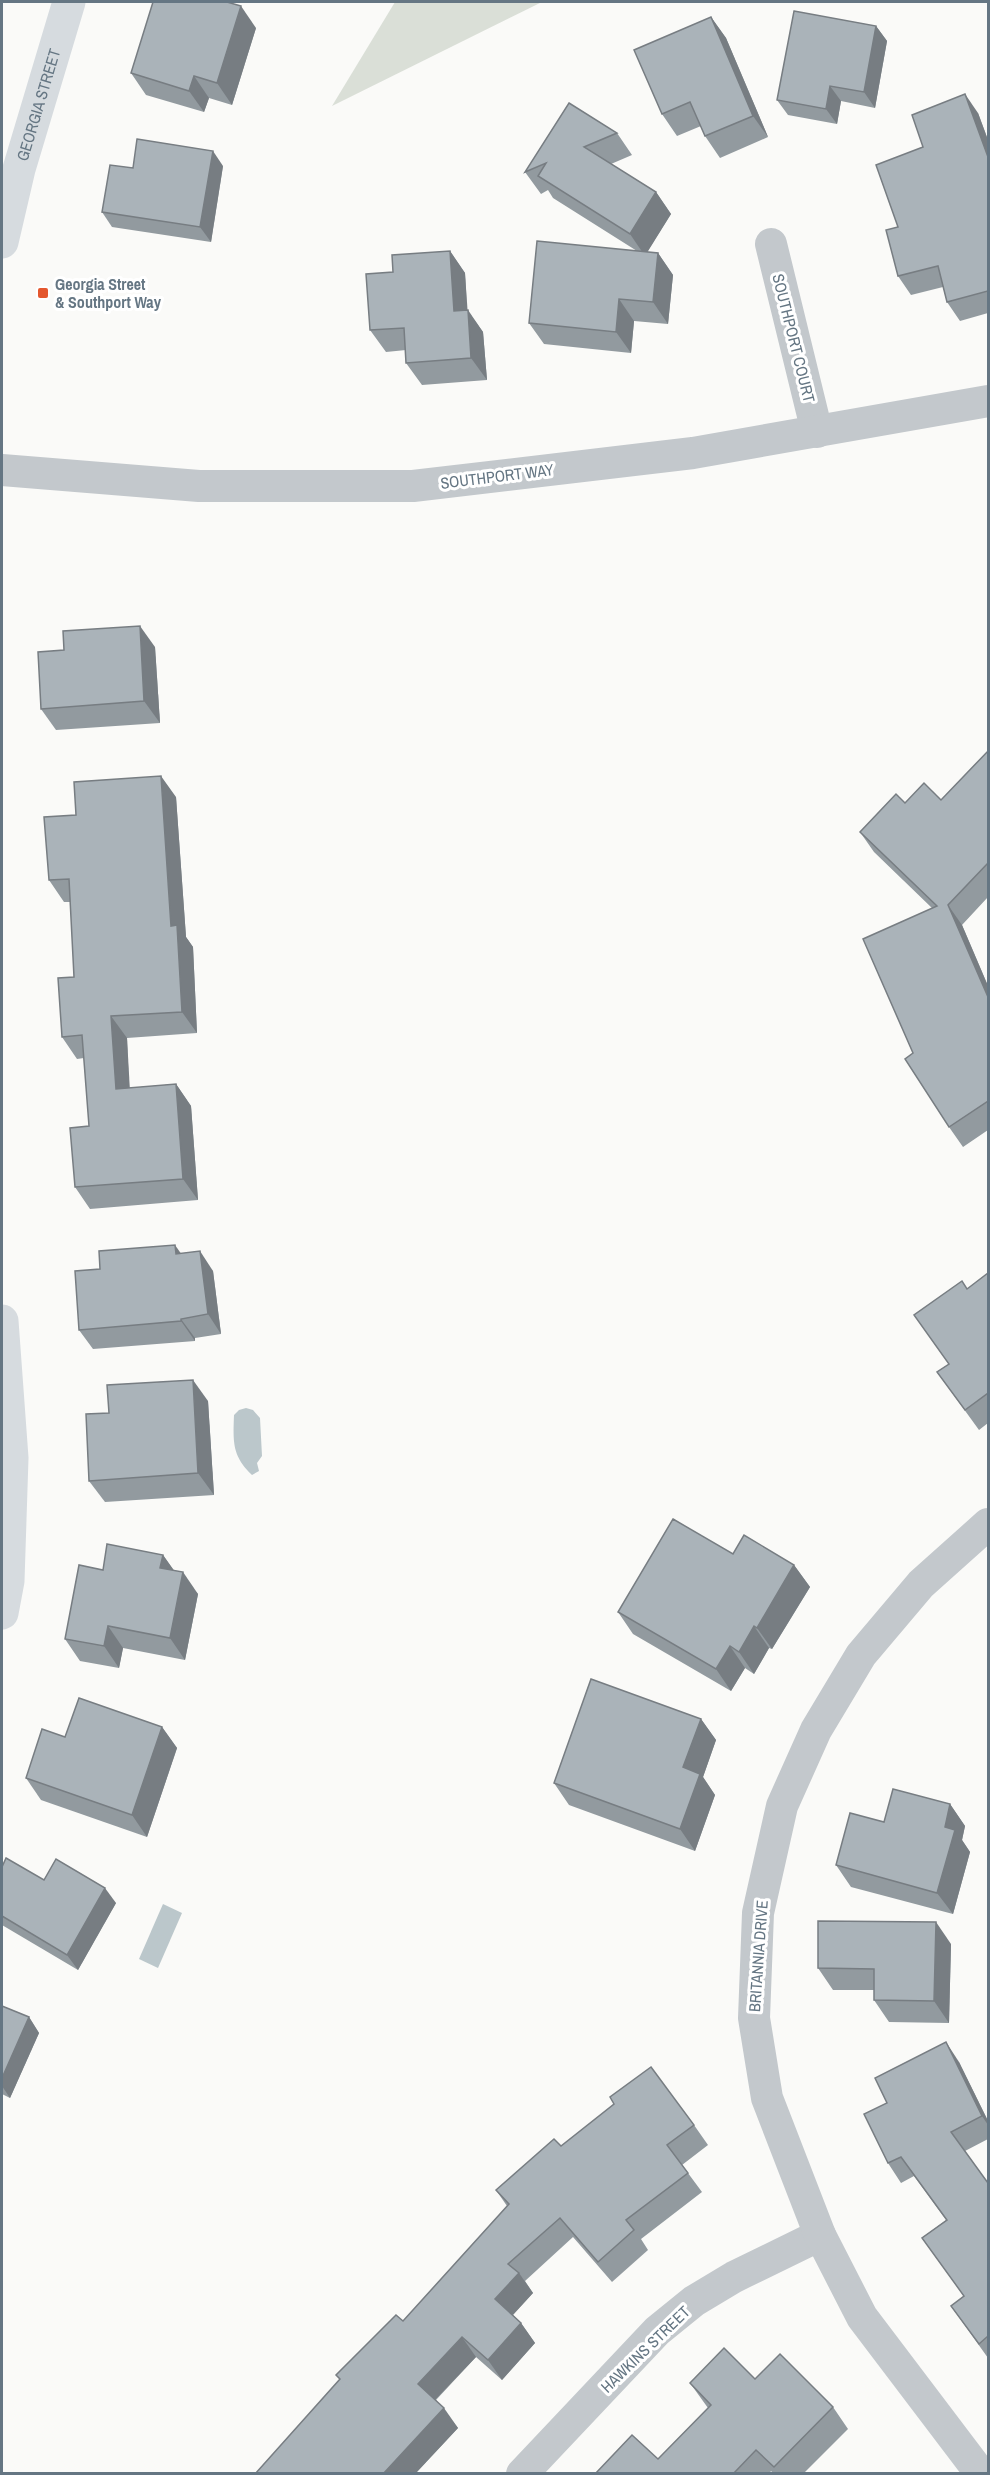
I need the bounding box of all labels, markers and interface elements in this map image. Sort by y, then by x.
street label: GEORGIA STREET [11,46,65,164]
street label: SOUTHPORT COURT [767,271,821,405]
place label: Georgia Street & Southport Way [55,273,162,313]
marker: Georgia Street & Southport Way [36,286,50,300]
street label: SOUTHPORT WAY [439,458,555,494]
street label: BRITANNIA DRIVE [743,1899,773,2013]
street label: HAWKINS STREET [596,2301,694,2397]

